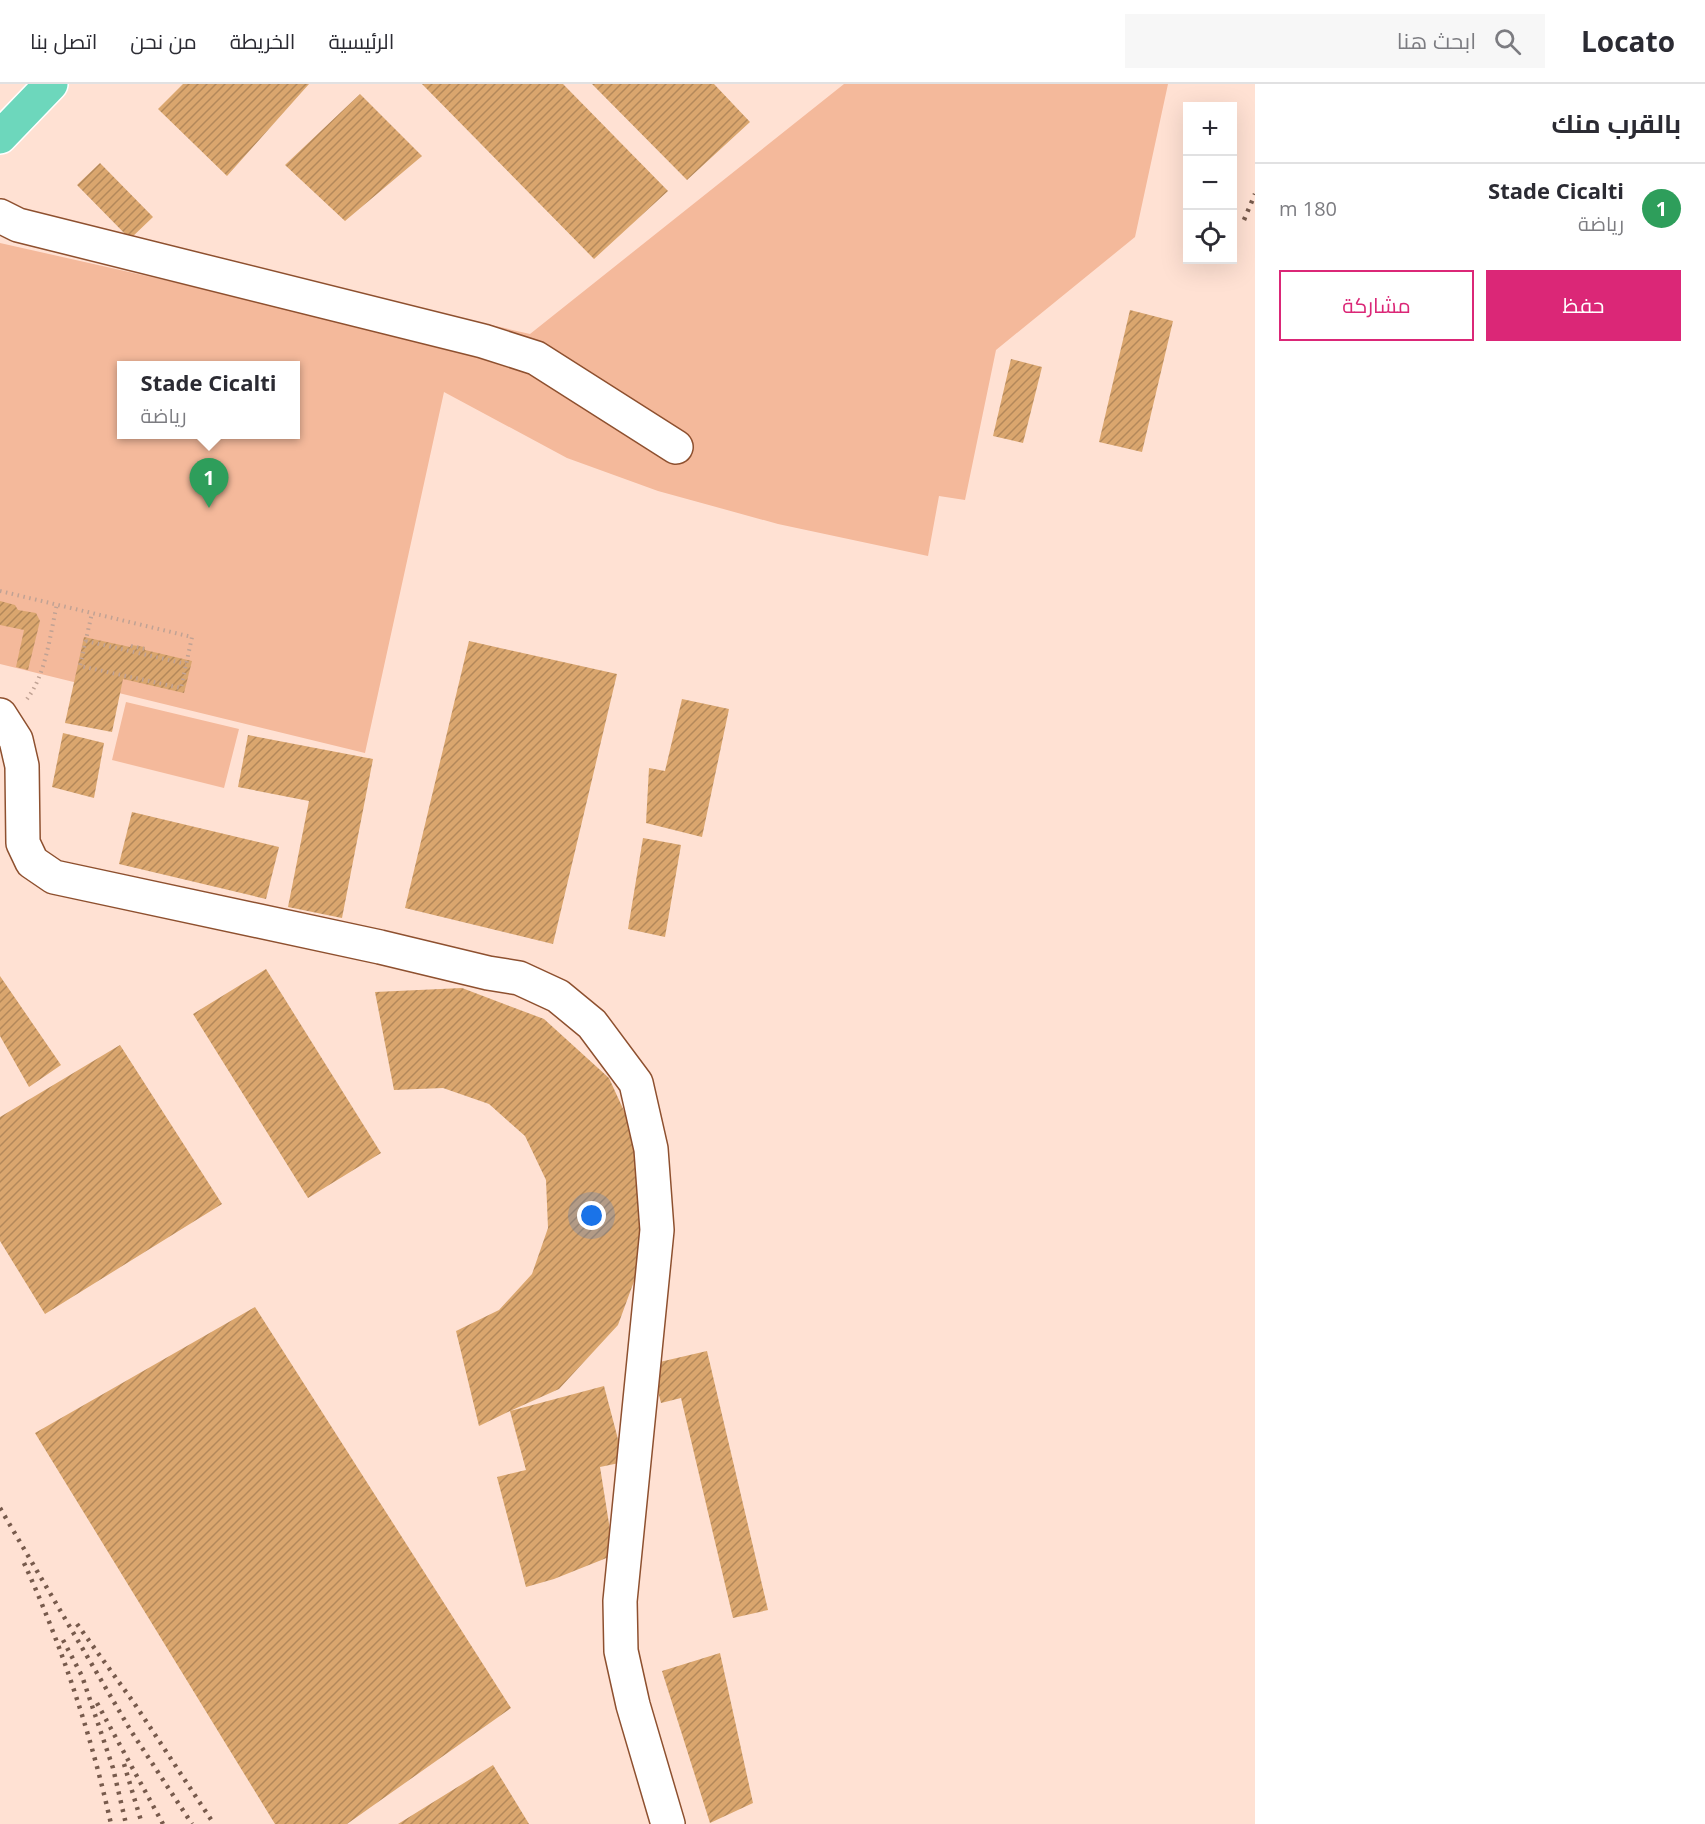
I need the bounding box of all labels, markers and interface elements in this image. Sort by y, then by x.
search box [1125,14,1545,68]
text: Locato [1581,22,1675,60]
text: ابحث هنا [1397,25,1476,55]
icon: search [1491,25,1524,58]
text: اتصل بنا [30,27,97,55]
text: من نحن [130,27,197,55]
text: الخريطة [230,27,295,55]
text: الرئيسية [328,27,394,55]
map controls [1183,102,1237,264]
button: + [1183,102,1237,156]
text: بالقرب منك [1552,105,1681,141]
button: − [1183,156,1237,210]
text: Stade Cicalti [1488,175,1624,205]
text: 180 m [1279,195,1337,222]
text: 1 [1656,195,1667,222]
button: locate [1183,210,1237,264]
text: رياضة [1578,210,1624,237]
button: مشاركة [1279,270,1474,341]
button: حفظ [1486,270,1681,341]
popup [117,361,300,439]
text: Stade Cicalti [141,367,276,397]
text: رياضة [141,402,187,429]
pin: 1 [190,458,228,508]
your location [577,1201,606,1230]

